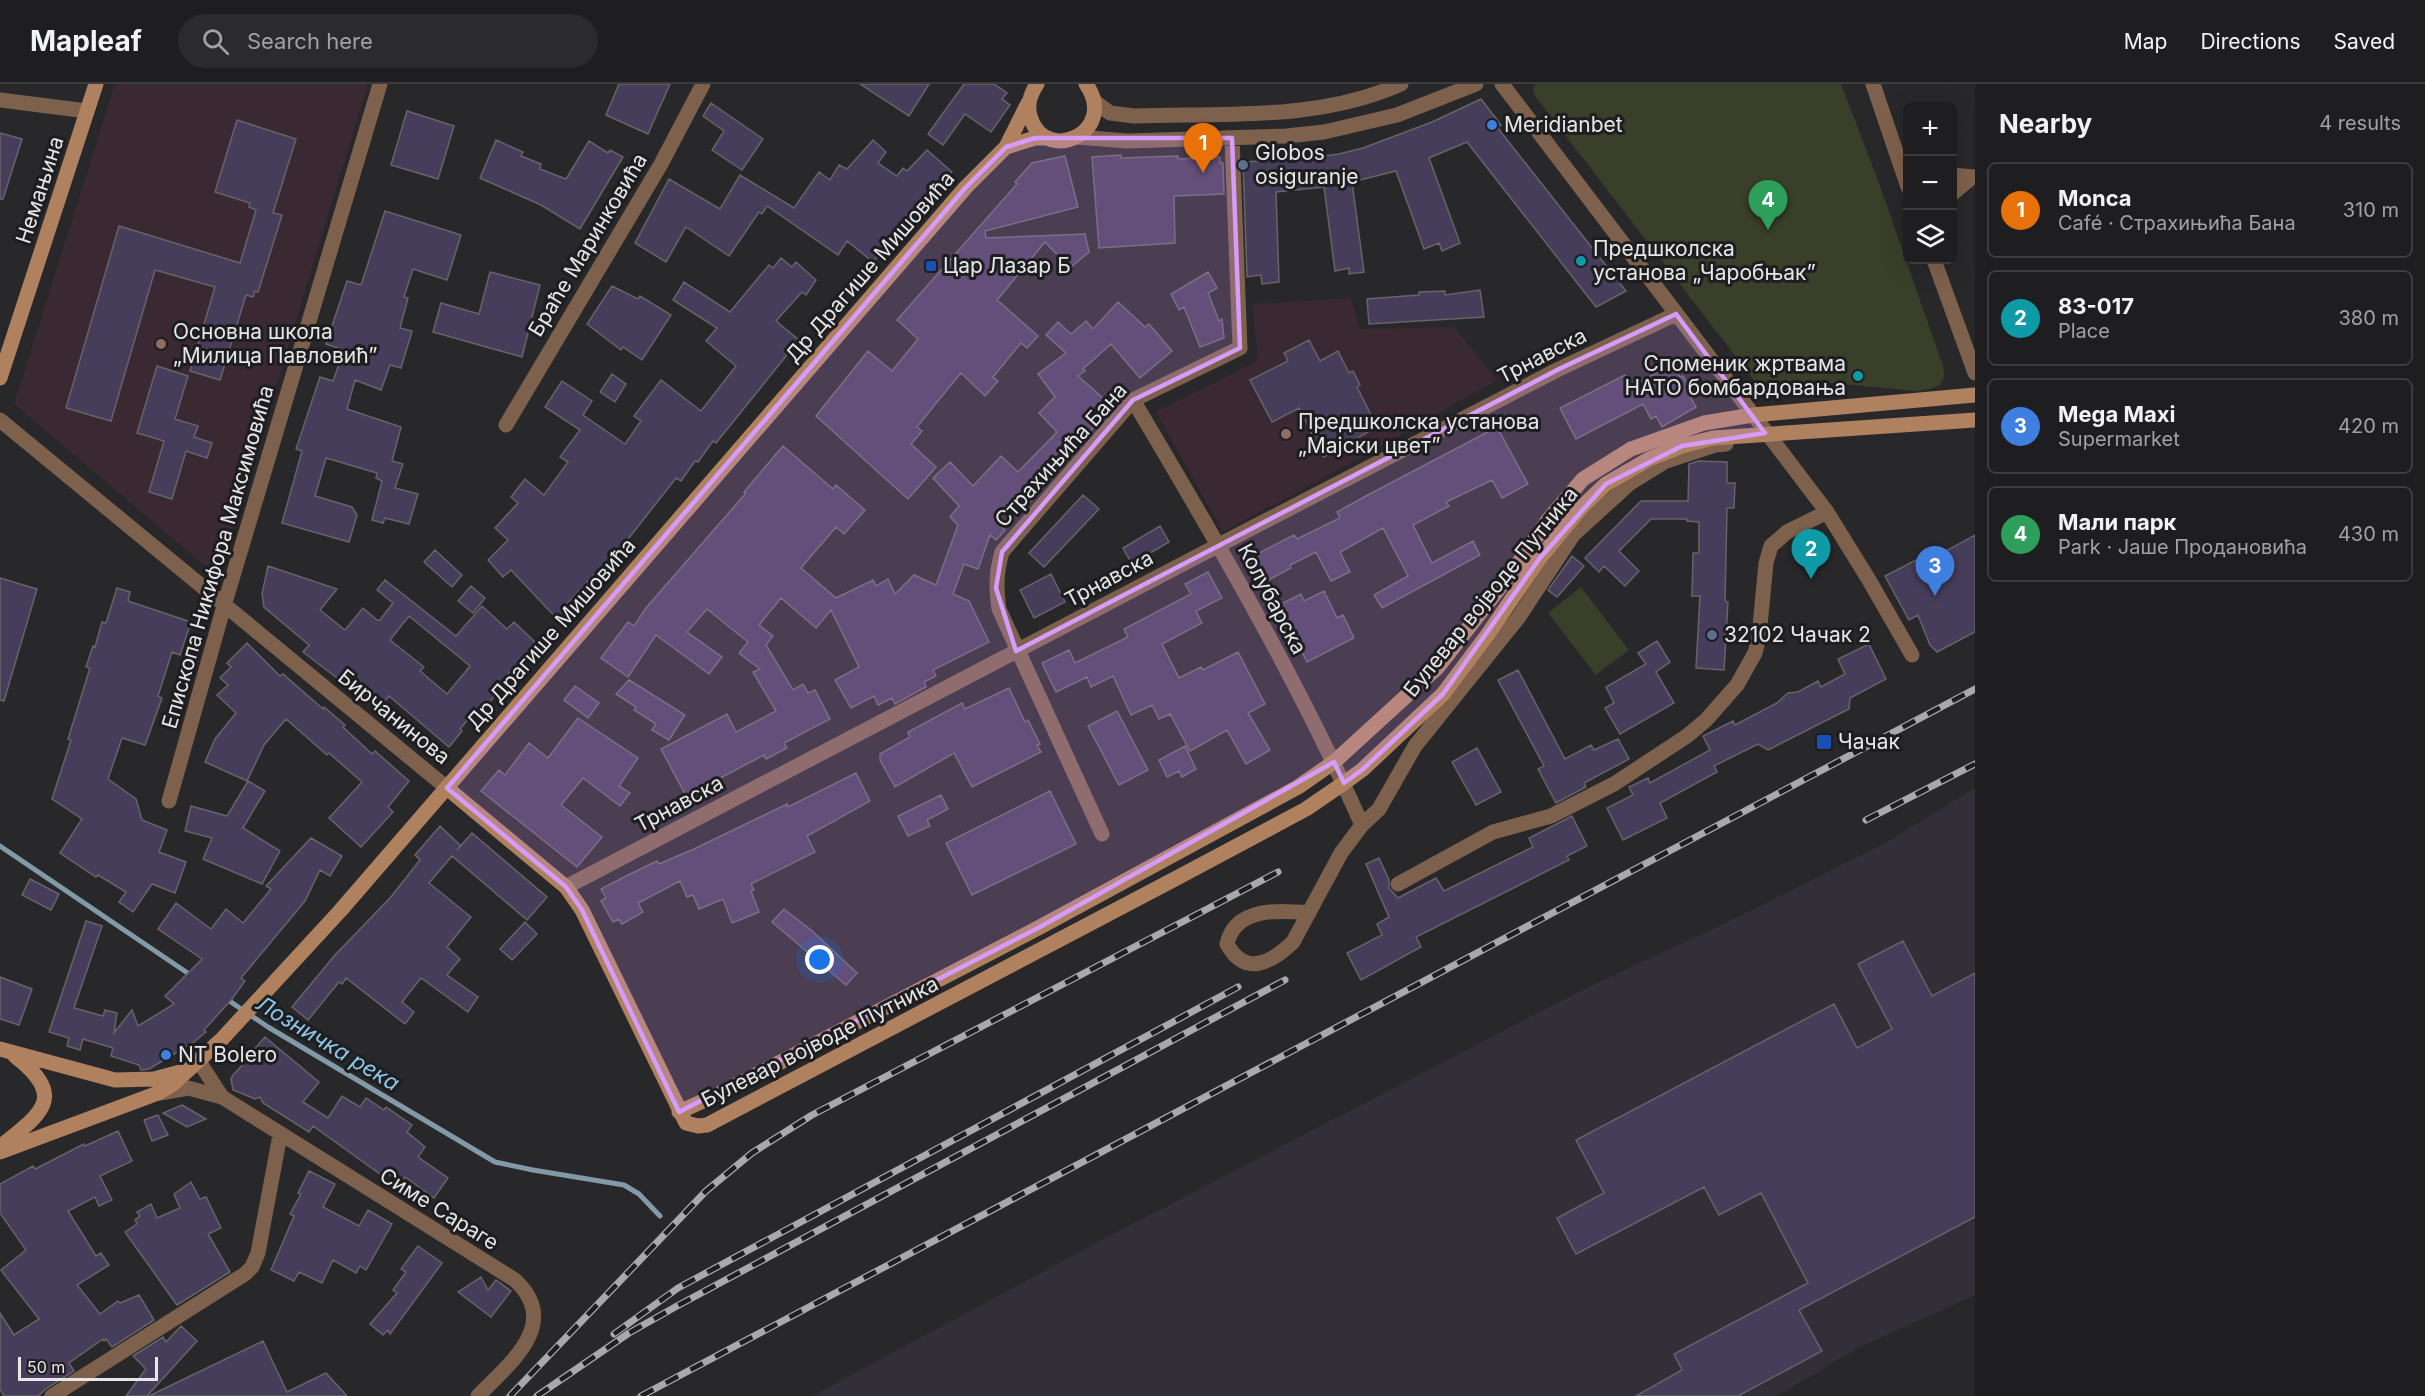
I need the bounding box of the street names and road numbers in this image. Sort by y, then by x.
street label: Немањина [10,133,69,247]
street label: Браће Маринковића [523,149,652,341]
street label: Др Драгише Мишовића [780,166,959,367]
street label: Трнавска [1493,323,1590,389]
street label: Страхињића Бана [989,378,1132,532]
street label: Епископа Никифора Максимовића [156,382,279,731]
street label: Булевар војводе Путника [1398,482,1583,702]
street label: Др Драгише Мишовића [461,533,640,734]
street label: Колубарска [1233,539,1312,658]
street label: Трнавска [1060,545,1157,612]
street label: Бирчанинова [333,664,455,769]
street label: Трнавска [630,770,727,837]
street label: Булевар војводе Путника [697,971,942,1112]
street label: Симе Сараге [375,1162,503,1255]

